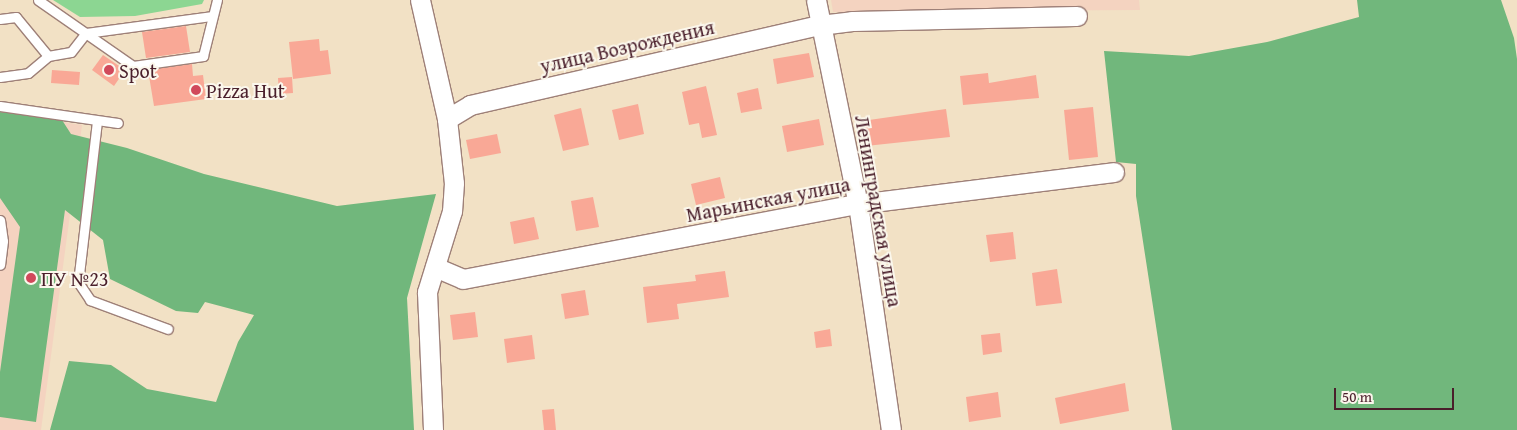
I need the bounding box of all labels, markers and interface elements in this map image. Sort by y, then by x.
street label: улица Возрождения [538,14,716,78]
place label: Spot [119,58,157,82]
marker: Spot [103,64,115,76]
place label: Pizza Hut [206,78,285,102]
marker: Pizza Hut [190,84,202,96]
street label: Ленинградская улица [850,113,908,309]
street label: Марьинская улица [684,171,852,227]
place label: ПУ №23 [41,266,109,290]
marker: ПУ №23 [25,272,37,284]
scale bar [1337,378,1457,410]
text: 50 m [1342,386,1372,407]

